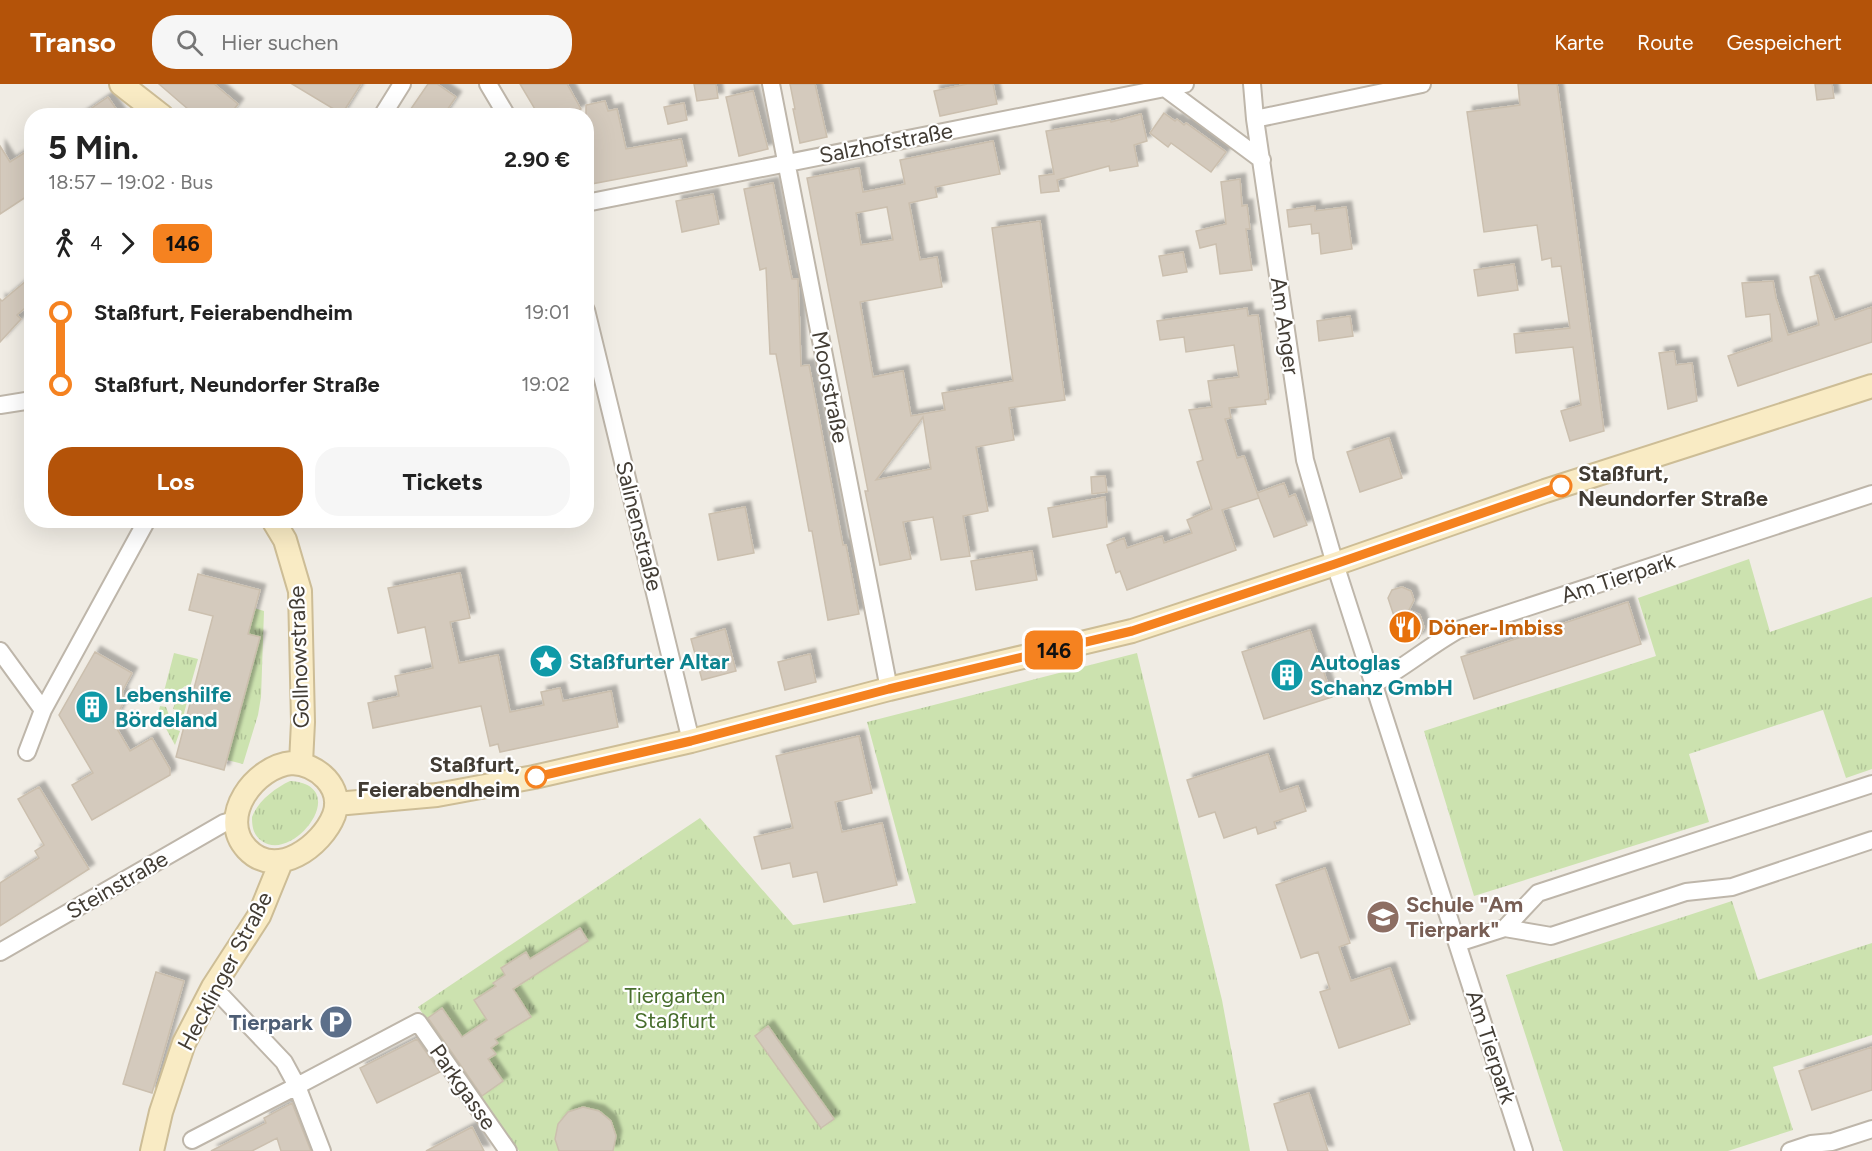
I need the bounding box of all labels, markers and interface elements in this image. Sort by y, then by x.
search box [152,15,572,69]
text: Transo [30,25,116,59]
icon: search [173,26,206,59]
text: Hier suchen [221,29,339,56]
text: Karte [1554,30,1604,55]
text: Route [1637,30,1693,55]
text: Gespeichert [1726,30,1842,55]
street label: Salzhofstraße [817,117,955,169]
text: 5 Min. [48,128,139,167]
text: 2.90 € [504,146,570,173]
text: 18:57 – 19:02 · Bus [48,170,213,194]
icon: walk [48,227,81,260]
icon: forward [111,227,144,260]
text: 4 [90,231,102,255]
text: 146 [165,231,200,256]
street label: Am Anger [1265,275,1305,377]
text: Staßfurt, Feierabendheim [94,299,353,326]
text: 19:01 [524,300,570,324]
street label: Moorstraße [806,329,854,445]
text: Staßfurt, Neundorfer Straße [94,371,380,398]
text: 19:02 [521,372,570,396]
button: Los [48,447,303,516]
button: Tickets [315,447,570,516]
street label: Salinenstraße [610,458,668,594]
place label: Staßfurt, Neundorfer Straße [1578,460,1768,512]
marker: Staßfurt, Neundorfer Straße [1550,475,1572,497]
street label: Am Tierpark [1558,547,1679,609]
street label: Gollnowstraße [283,585,315,729]
restaurant icon: Döner-Imbiss [1387,609,1423,645]
place label: Döner-Imbiss [1428,614,1563,641]
line badge: 146 [1020,630,1088,670]
text: 146 [1037,638,1071,663]
place icon: Staßfurter Altar [528,643,564,679]
place label: Staßfurter Altar [569,648,730,675]
place label: Autoglas Schanz GmbH [1310,649,1453,701]
building icon: Autoglas Schanz GmbH [1269,657,1305,693]
place label: Lebenshilfe Bördeland [115,681,231,733]
building icon: Lebenshilfe Bördeland [74,689,110,725]
place label: Staßfurt, Feierabendheim [357,751,520,803]
marker: Staßfurt, Feierabendheim [525,766,547,788]
street label: Steinstraße [61,845,173,925]
street label: Hecklinger Straße [172,887,278,1055]
place label: Schule "Am Tierpark" [1406,891,1523,943]
school or university icon: Schule "Am Tierpark" [1365,899,1401,935]
park label: Tiergarten Staßfurt [625,982,725,1034]
street label: Am Tierpark [1460,987,1522,1108]
parking icon: Tierpark [318,1004,354,1040]
place label: Tierpark [229,1009,313,1036]
street label: Parkgasse [424,1039,502,1135]

